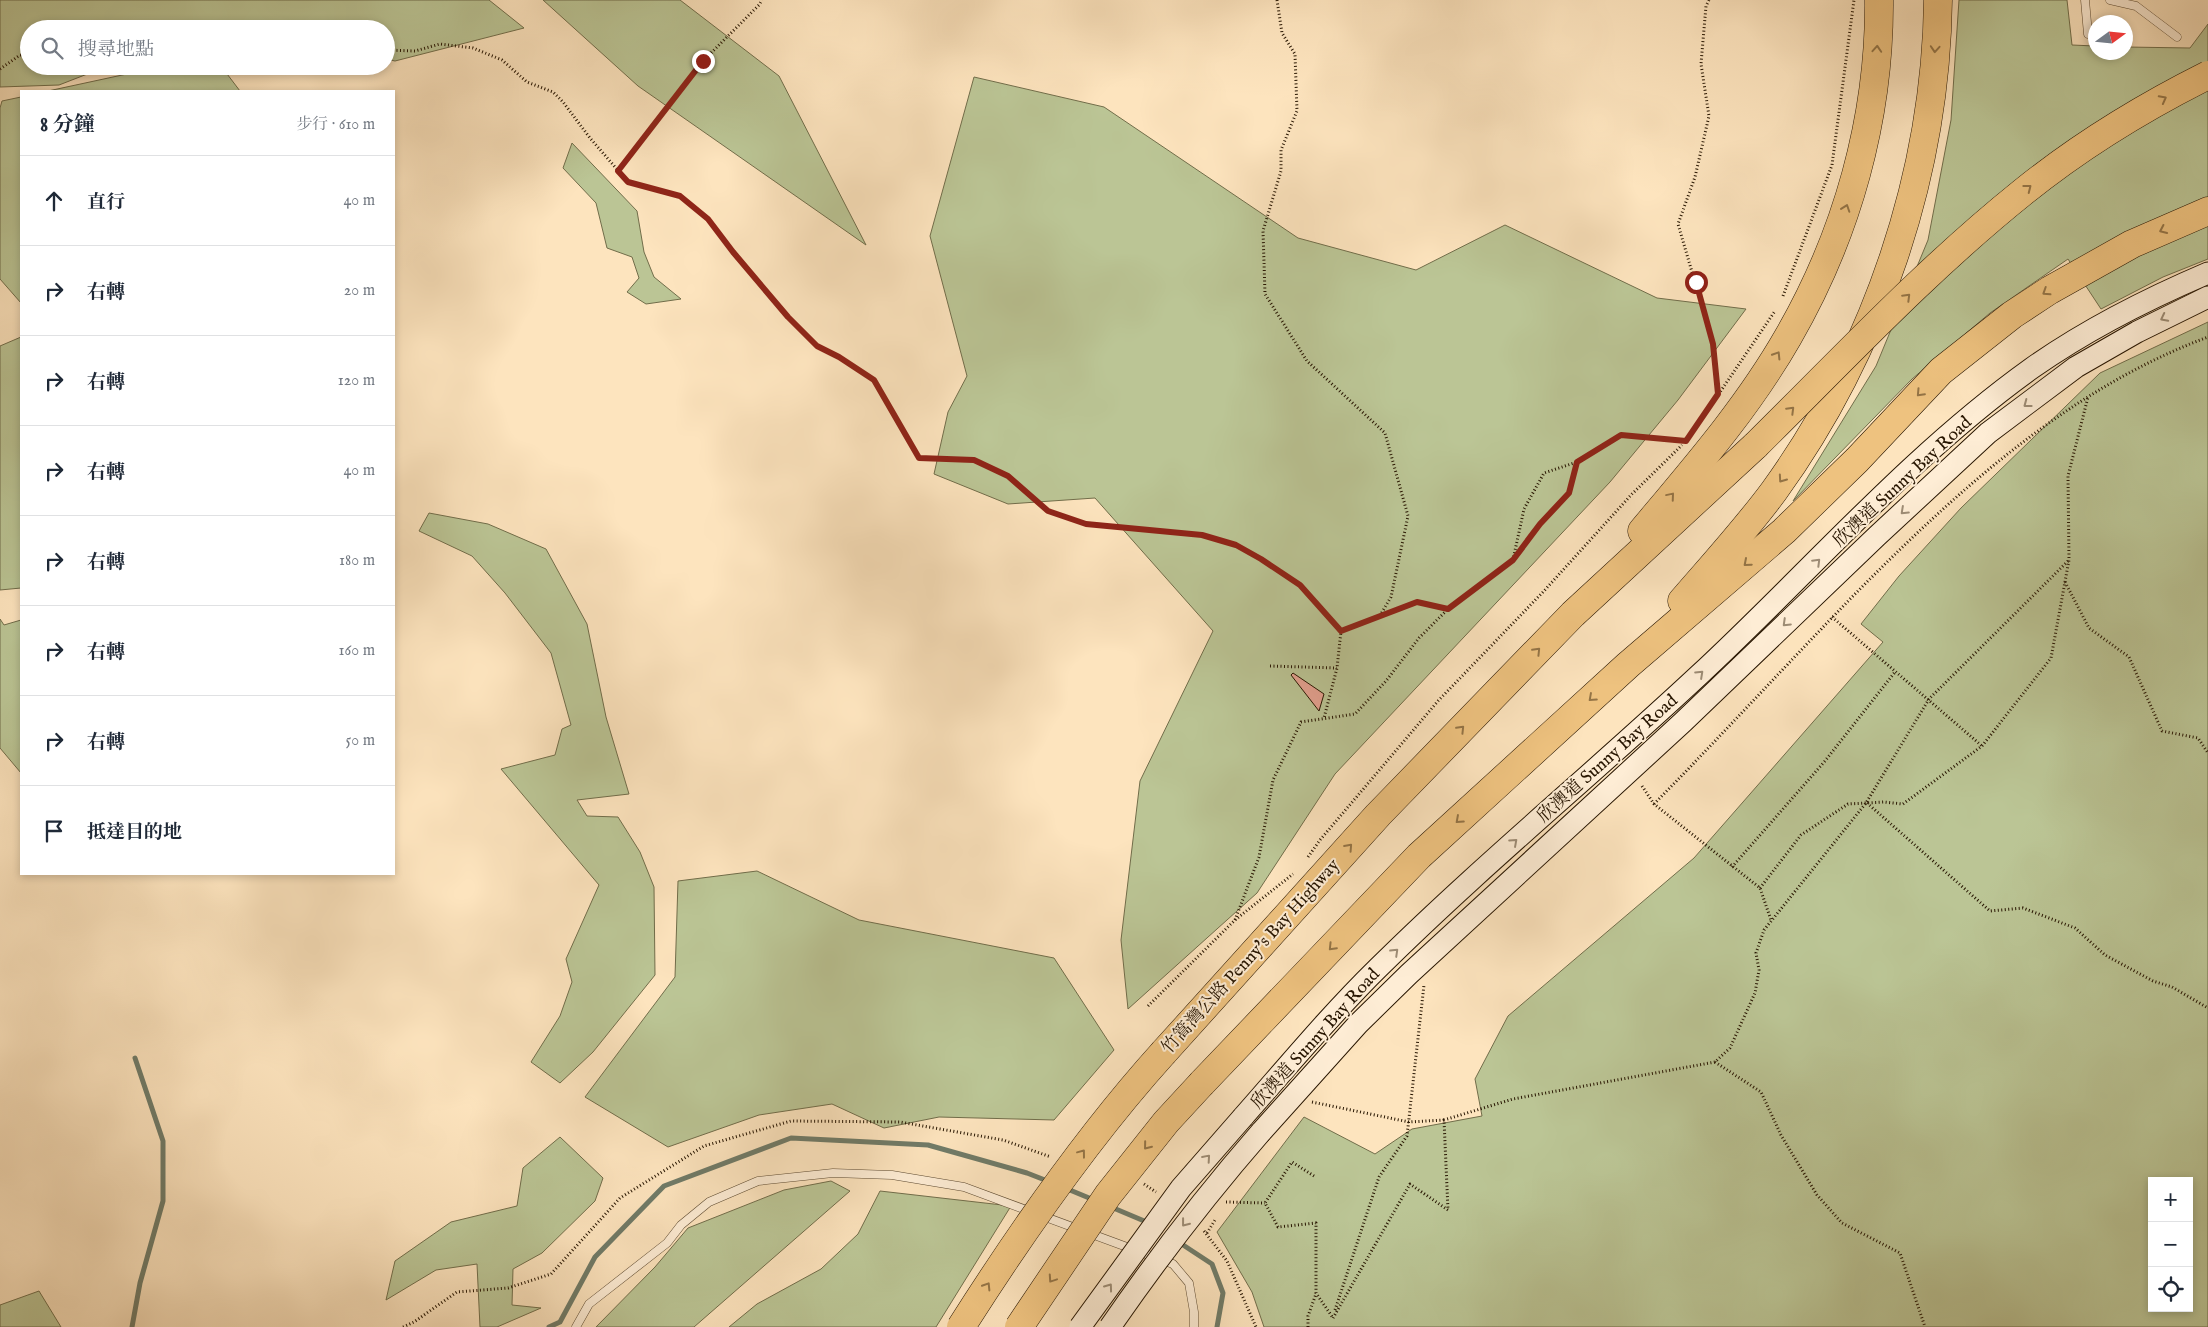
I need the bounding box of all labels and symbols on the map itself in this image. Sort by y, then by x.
north arrow [2088,15,2133,60]
one-way arrow [1871,45,1882,53]
one-way arrow [1930,45,1941,53]
route end [692,50,715,73]
one-way arrow [2158,95,2167,105]
one-way arrow [2022,186,2031,194]
one-way arrow [1840,205,1850,213]
one-way arrow [2159,223,2168,234]
route start [1685,271,1708,294]
one-way arrow [2043,286,2052,295]
one-way arrow [1901,293,1910,302]
one-way arrow [2160,312,2169,322]
one-way arrow [1771,352,1780,361]
one-way arrow [1917,388,1926,397]
one-way arrow [2023,398,2033,407]
one-way arrow [1785,407,1794,416]
street label: 欣澳道 Sunny Bay Road [1829,412,1977,552]
one-way arrow [1779,473,1788,483]
one-way arrow [1666,493,1674,502]
one-way arrow [1901,505,1910,514]
one-way arrow [1744,557,1753,566]
one-way arrow [1811,558,1820,567]
one-way arrow [1783,617,1792,626]
one-way arrow [1531,648,1540,657]
one-way arrow [1694,671,1703,680]
street label: 欣澳道 Sunny Bay Road [1533,690,1683,828]
one-way arrow [1588,692,1597,701]
one-way arrow [1455,726,1464,735]
one-way arrow [1456,814,1465,823]
one-way arrow [1509,839,1518,848]
one-way arrow [1343,843,1352,852]
street label: 竹篙灣公路 Penny's Bay Highway [1157,854,1345,1060]
one-way arrow [1329,941,1338,950]
one-way arrow [1389,949,1398,958]
street label: 欣澳道 Sunny Bay Road [1247,964,1386,1114]
one-way arrow [1145,1140,1153,1149]
one-way arrow [1076,1150,1085,1159]
one-way arrow [1201,1155,1210,1164]
one-way arrow [1182,1218,1191,1227]
one-way arrow [1049,1273,1058,1282]
one-way arrow [981,1282,991,1291]
one-way arrow [1103,1284,1111,1293]

